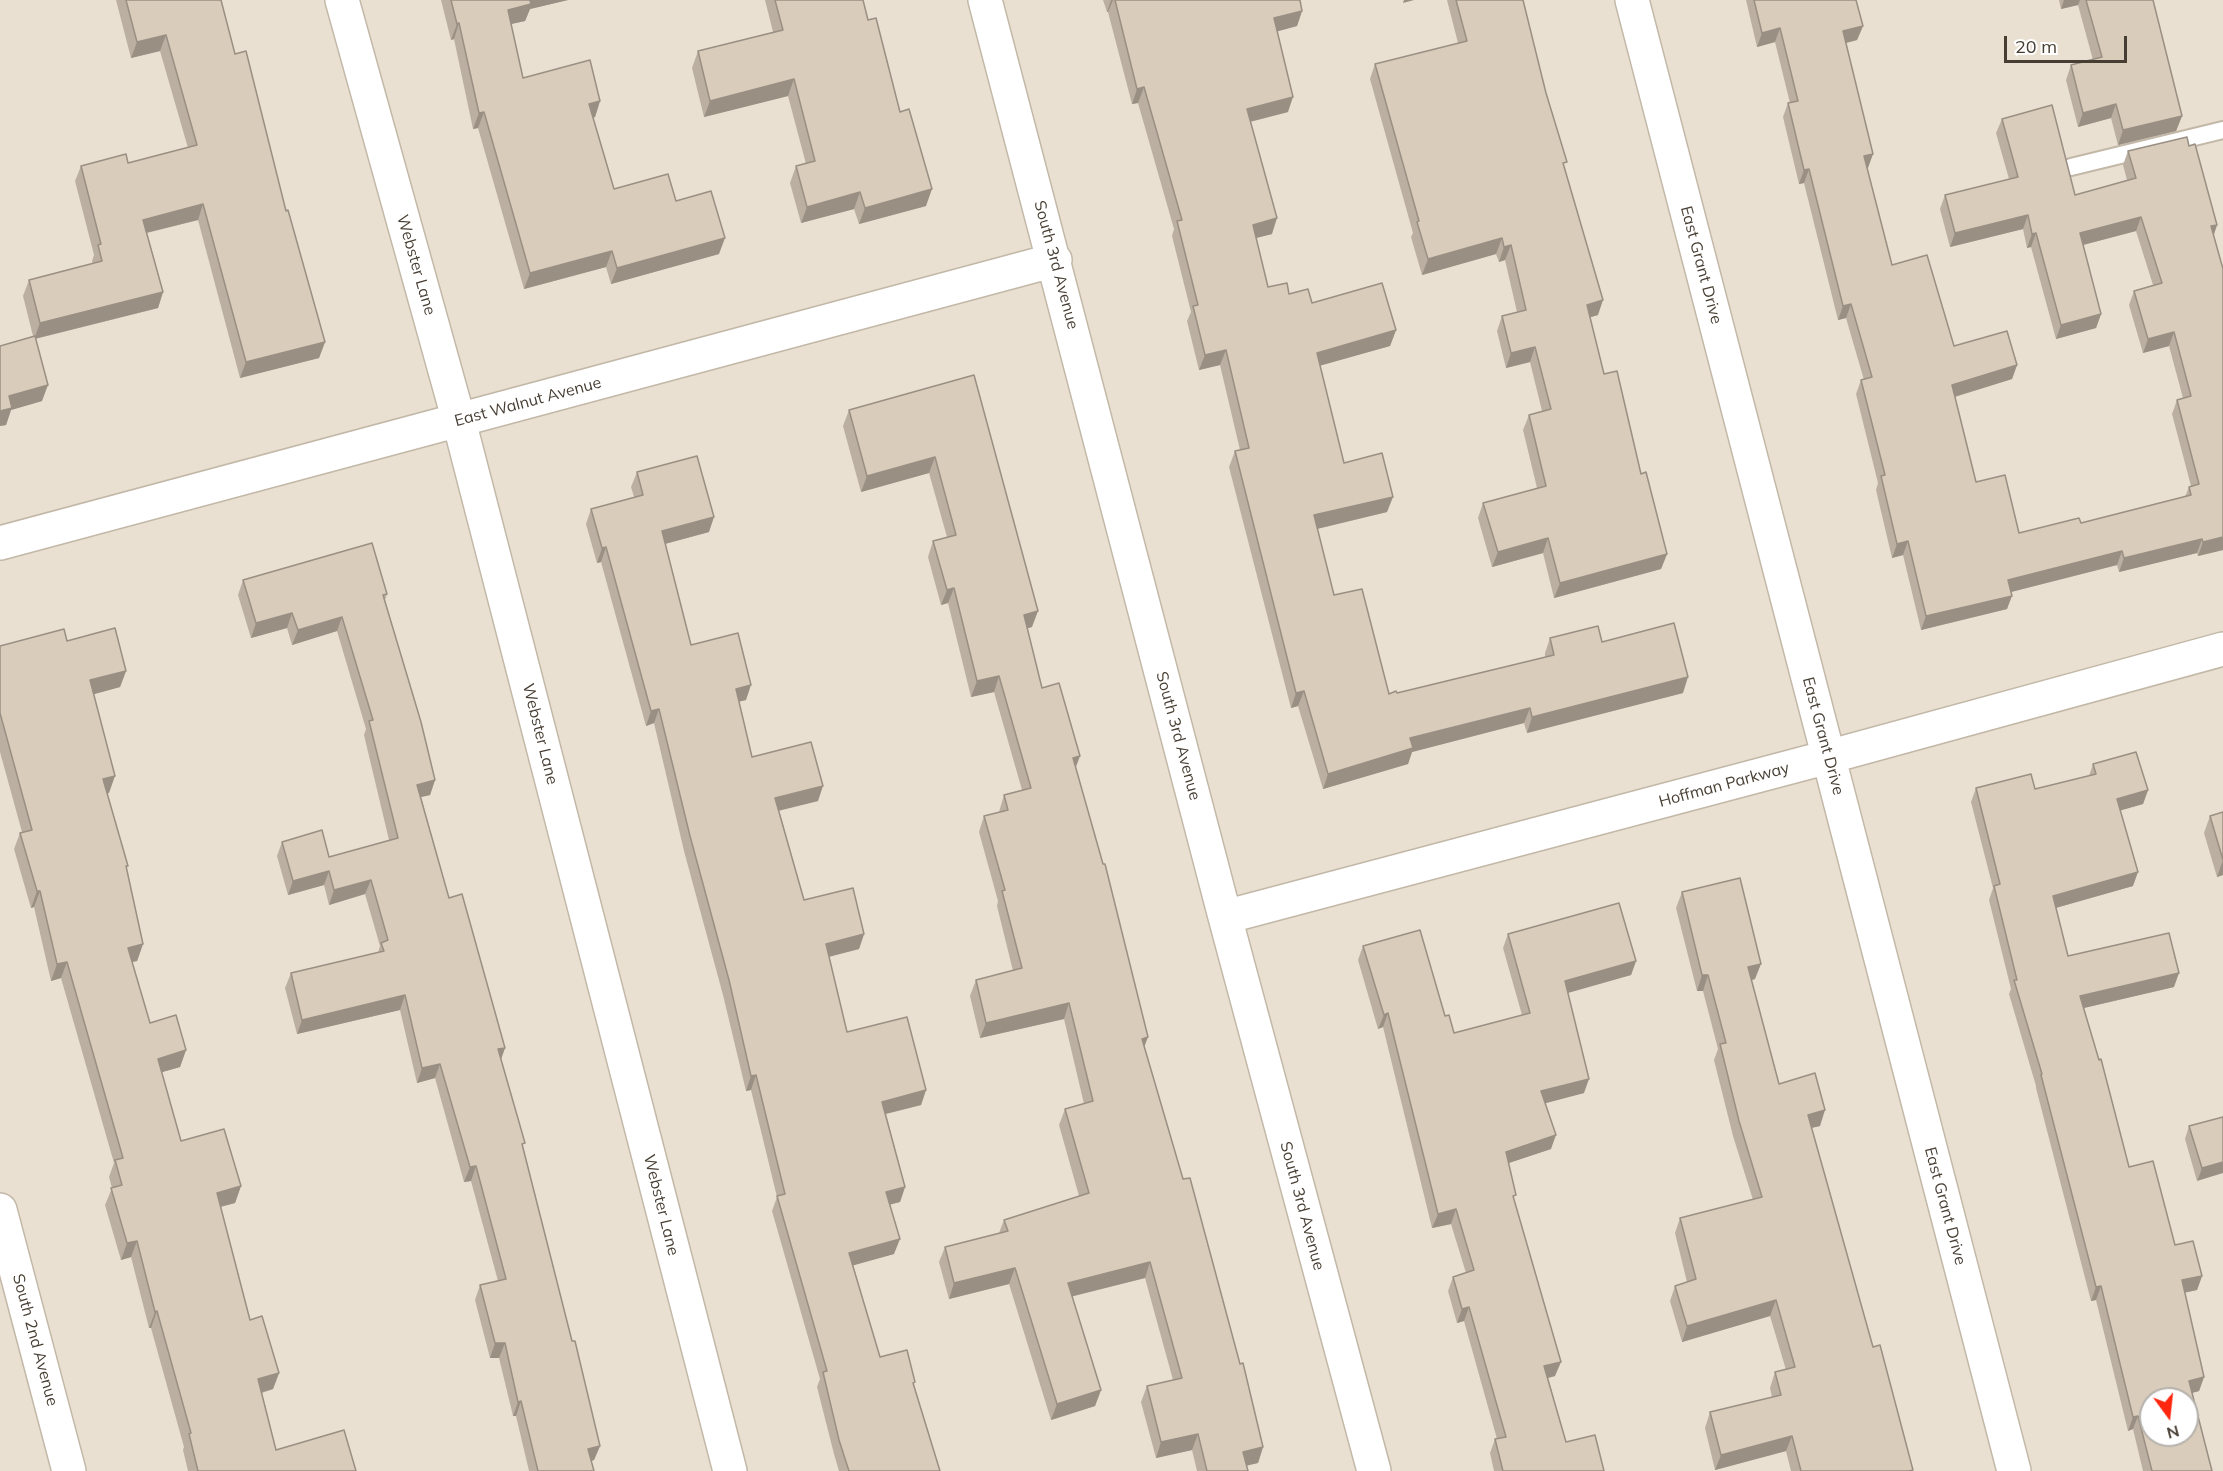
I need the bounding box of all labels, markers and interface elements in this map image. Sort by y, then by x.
scale bar [2007,24,2130,62]
text: 20 m [2015,35,2057,58]
street label: South 3rd Avenue [1030,199,1082,331]
street label: East Grant Drive [1676,204,1726,326]
street label: Webster Lane [392,213,440,317]
street label: East Walnut Avenue [453,373,603,431]
street label: South 3rd Avenue [1152,670,1204,802]
street label: East Grant Drive [1798,675,1848,797]
street label: Webster Lane [518,681,562,787]
street label: Hoffman Parkway [1657,758,1791,812]
street label: South 3rd Avenue [1276,1140,1328,1272]
street label: East Grant Drive [1920,1145,1970,1267]
street label: Webster Lane [639,1152,683,1258]
street label: South 2nd Avenue [8,1272,62,1408]
north arrow [2139,1387,2199,1447]
text: N [2165,1421,2182,1444]

